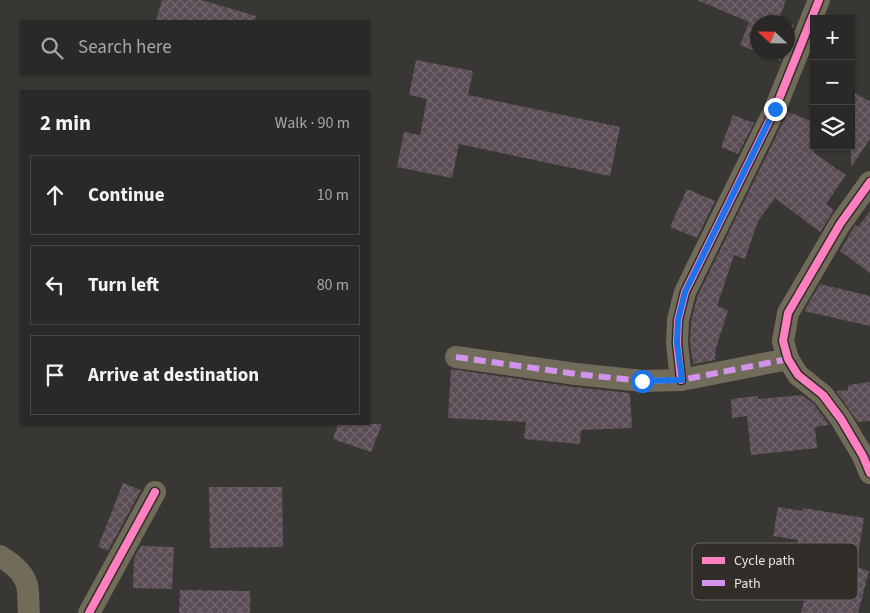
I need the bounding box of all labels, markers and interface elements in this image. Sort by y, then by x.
north arrow [750,15,795,60]
map controls [810,15,855,150]
button: + [810,15,855,60]
search box [20,20,370,75]
icon: search [38,34,66,62]
text: Search here [78,34,172,61]
button: − [810,60,855,105]
route end [764,98,787,121]
button: layers [810,105,855,150]
text: 2 min [40,108,91,138]
text: Walk · 90 m [275,112,350,134]
icon: ahead [41,181,69,209]
text: Continue [88,182,165,209]
text: 10 m [317,184,349,206]
icon: left [41,271,69,299]
text: Turn left [88,272,159,299]
text: 80 m [317,274,349,296]
icon: arrive [41,361,69,389]
text: Arrive at destination [88,362,259,389]
route start [631,370,654,393]
legend [692,543,858,600]
text: Cycle path [734,551,795,571]
text: Path [734,574,761,594]

